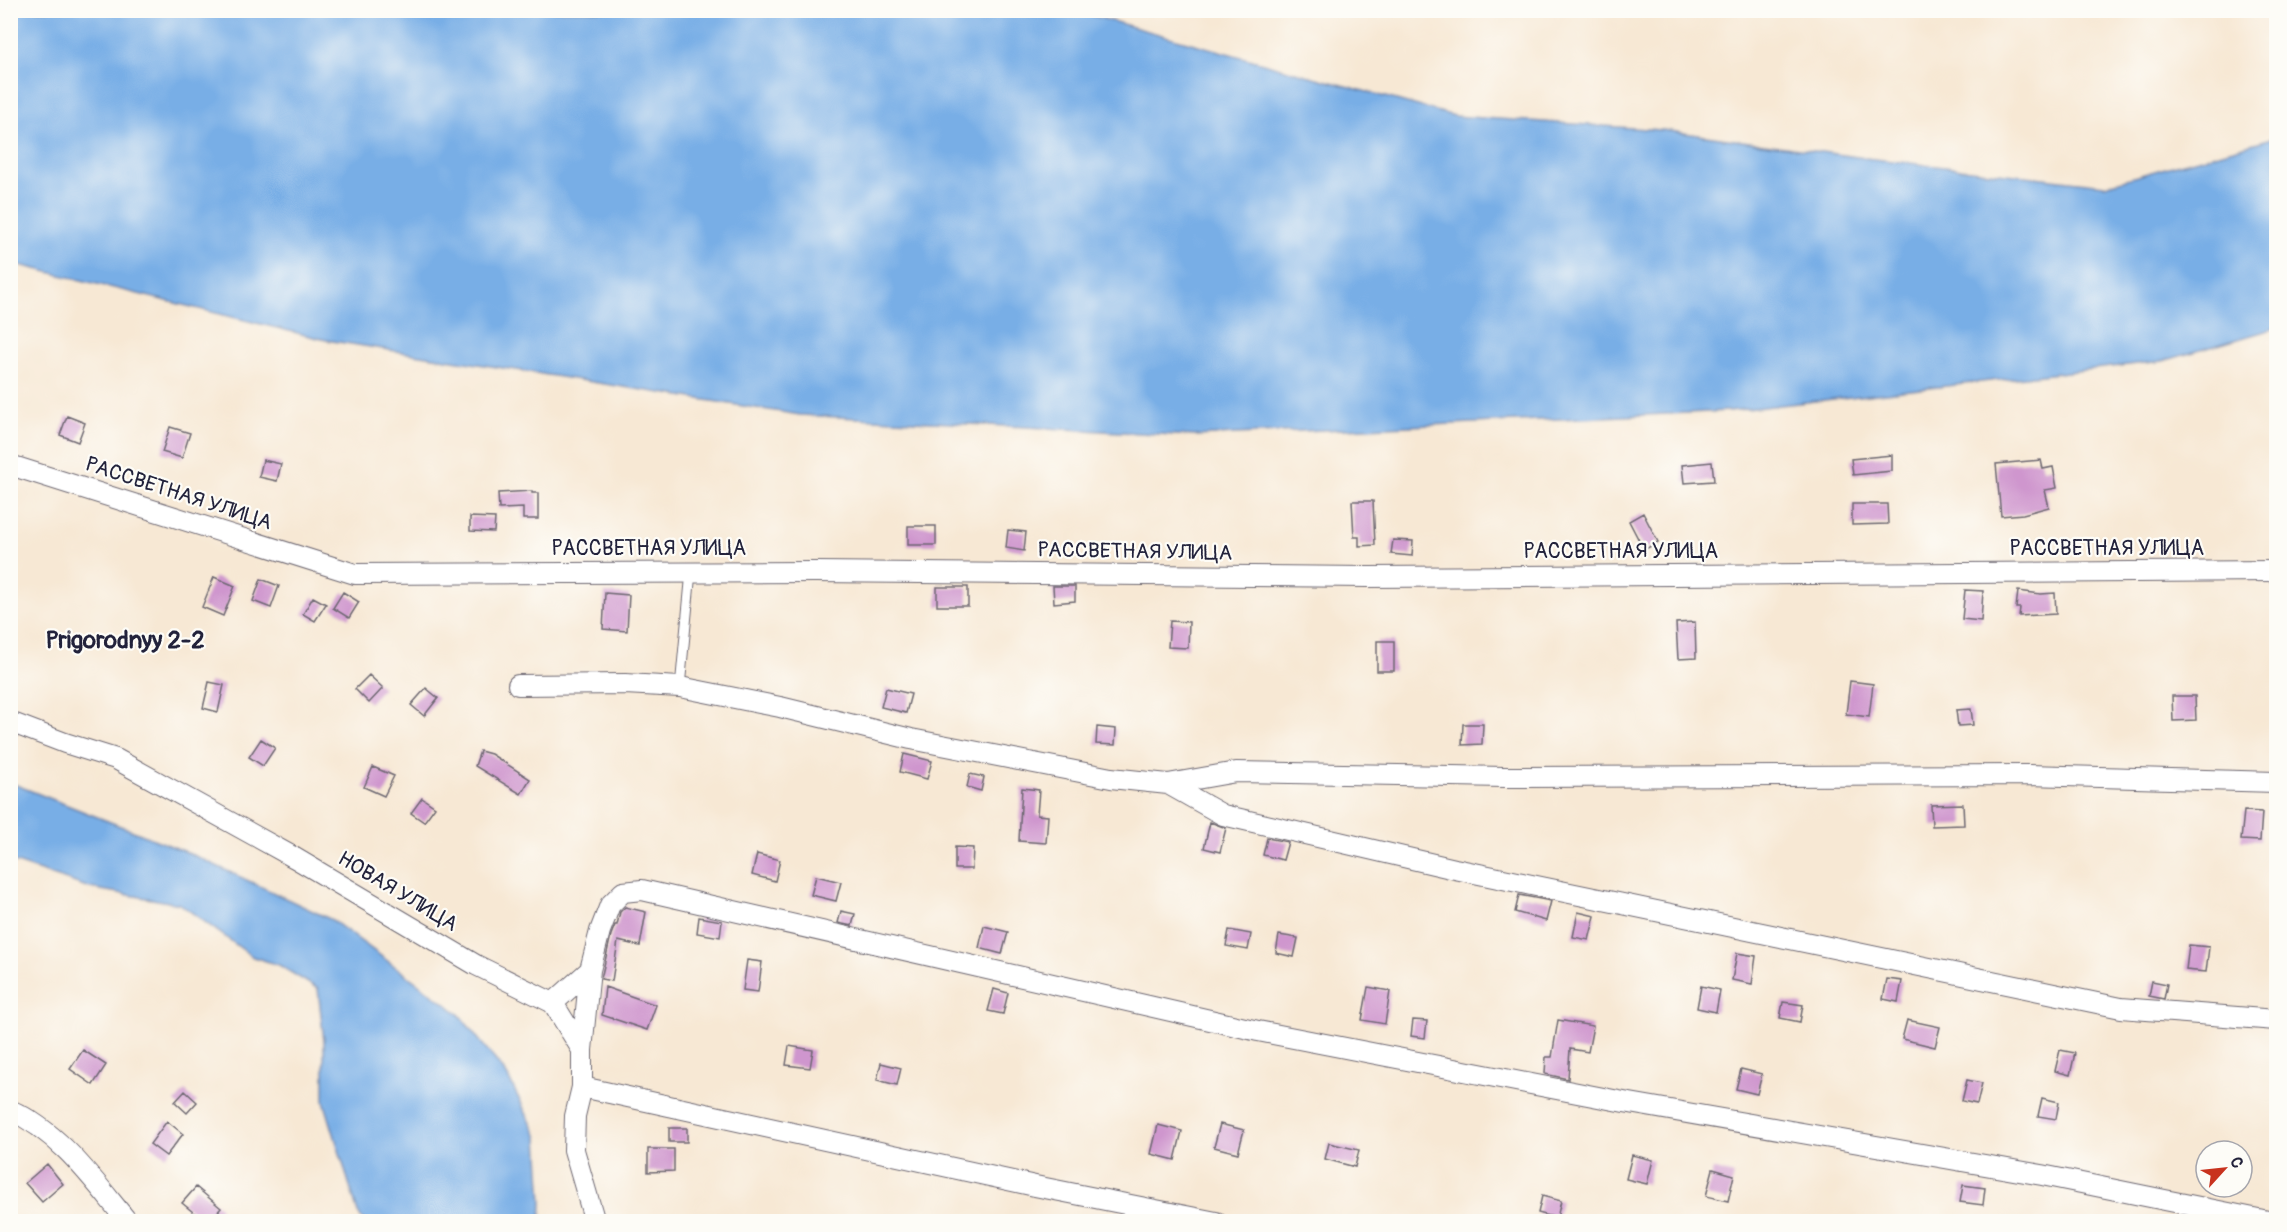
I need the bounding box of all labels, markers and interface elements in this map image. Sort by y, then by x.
street label: РАССВЕТНАЯ УЛИЦА [82,451,275,536]
street label: РАССВЕТНАЯ УЛИЦА [552,535,746,562]
street label: РАССВЕТНАЯ УЛИЦА [2010,535,2204,562]
street label: РАССВЕТНАЯ УЛИЦА [1038,536,1232,567]
street label: РАССВЕТНАЯ УЛИЦА [1524,538,1718,565]
district label: Prigorodnyy 2-2 [45,626,205,655]
street label: НОВАЯ УЛИЦА [333,845,463,938]
north arrow [2194,1139,2254,1199]
text: С [2225,1154,2248,1172]

